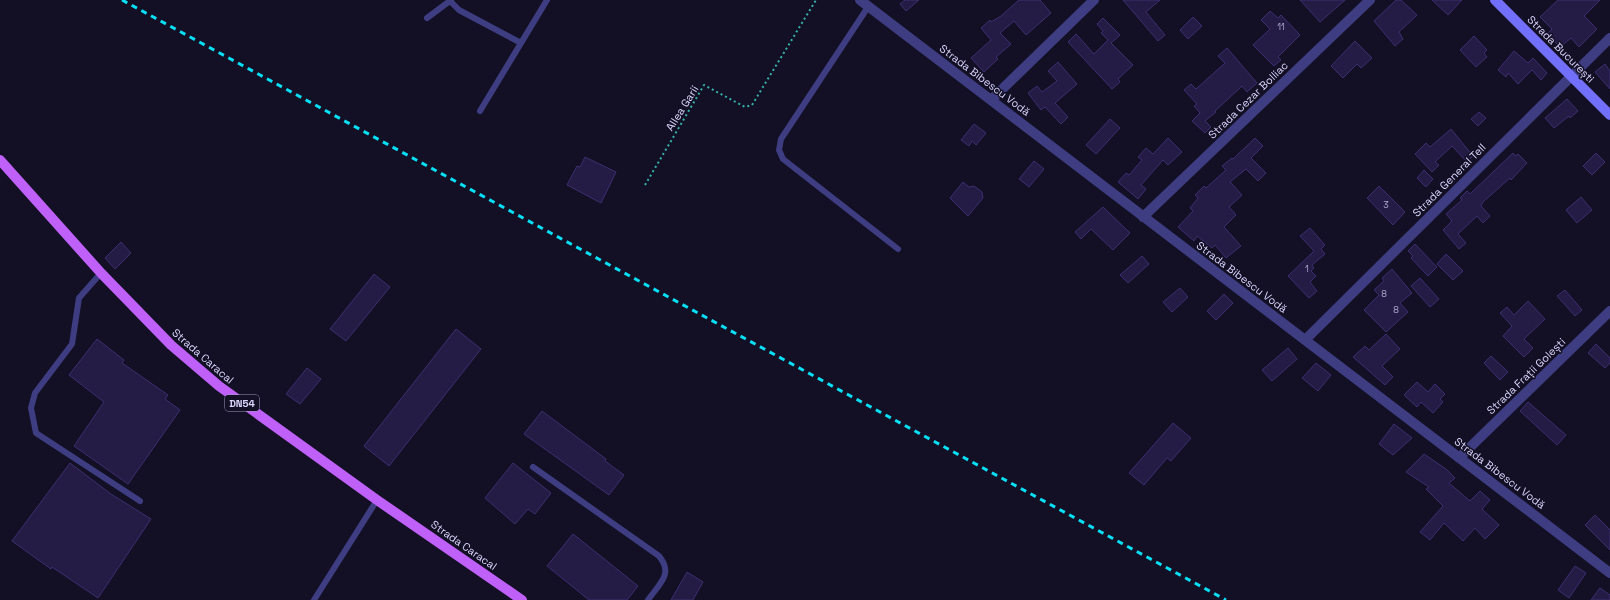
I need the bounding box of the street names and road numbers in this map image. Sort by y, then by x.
street label: Strada București [1524,12,1598,86]
street label: Strada Bibescu Vodă [937,41,1034,119]
street label: Strada Cezar Bolliac [1205,58,1291,142]
street label: Allea Garii [663,82,702,133]
street label: Strada General Tell [1409,140,1489,220]
street label: Strada Bibescu Vodă [1194,238,1291,316]
street label: Strada Caracal [169,325,237,387]
street label: Strada Frații Golești [1484,335,1568,417]
road number: DN54 [225,395,259,411]
street label: Strada Bibescu Vodă [1452,434,1549,512]
street label: Strada Caracal [428,517,500,573]

